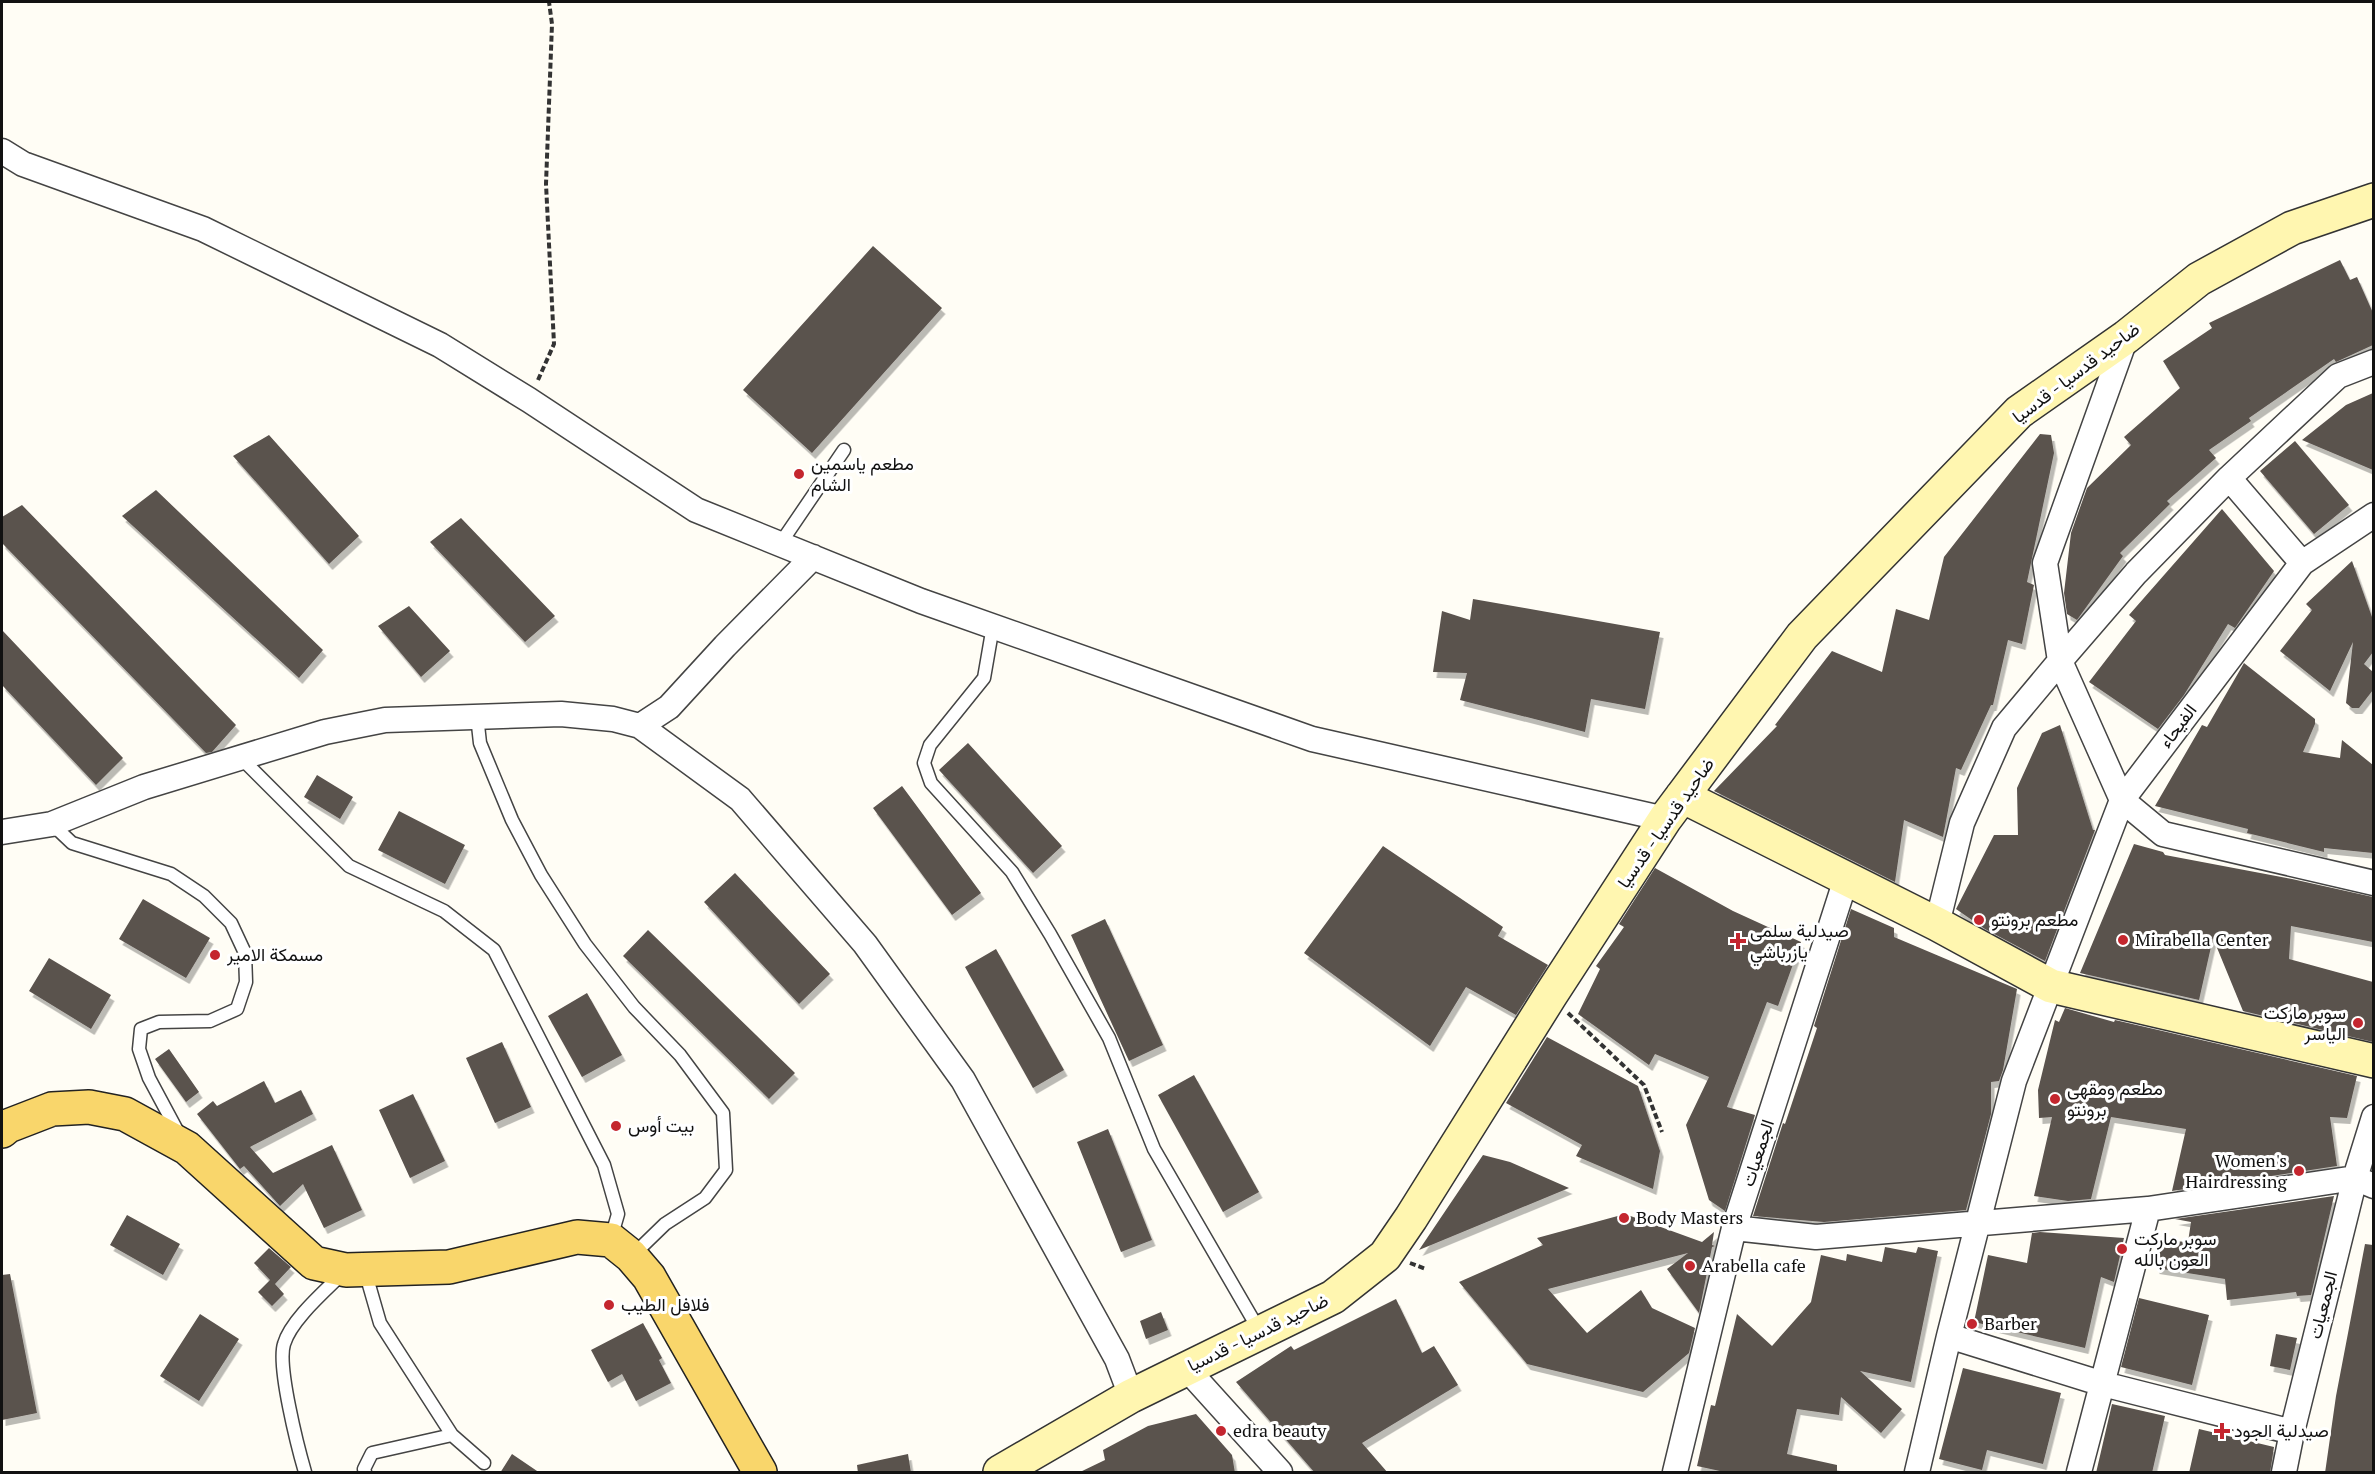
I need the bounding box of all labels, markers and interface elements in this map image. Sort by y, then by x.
street label: ضاحيد قدسيا - قدسيا [2007,316,2144,428]
place label: مطعم ياسمين الشام [811,451,914,497]
marker: مطعم ياسمين الشام [792,467,806,481]
street label: الفيحاء [2153,699,2202,752]
street label: ضاحيد قدسيا - قدسيا [1611,753,1719,892]
place label: مطعم برونتو [1991,907,2078,932]
marker: مطعم برونتو [1972,913,1986,927]
place label: صيدلية سلمى يازرباشي [1750,918,1849,967]
place label: Mirabella Center [2135,927,2269,951]
marker: Mirabella Center [2116,933,2130,947]
marker: صيدلية سلمى يازرباشي [1731,934,1745,948]
place label: مسمكة الامير [226,942,323,966]
marker: مسمكة الامير [208,948,222,962]
place label: سوبر ماركت الياسر [2264,1000,2346,1045]
marker: سوبر ماركت الياسر [2351,1016,2365,1030]
place label: مطعم ومقهى برونتو [2067,1076,2163,1121]
marker: مطعم ومقهى برونتو [2048,1092,2062,1106]
place label: بيت أوس [628,1113,694,1137]
street label: الجمعيات [1735,1116,1779,1189]
marker: بيت أوس [609,1119,623,1133]
place label: Women's Hairdressing [2185,1148,2288,1193]
marker: Women's Hairdressing [2292,1164,2306,1178]
place label: Body Masters [1636,1205,1743,1229]
marker: Body Masters [1617,1211,1631,1225]
place label: سوبر ماركت العون بالله [2134,1226,2216,1271]
marker: سوبر ماركت العون بالله [2115,1242,2129,1256]
place label: Arabella cafe [1702,1253,1806,1277]
marker: Arabella cafe [1683,1259,1697,1273]
street label: الجمعيات [2302,1268,2342,1341]
street label: ضاحيد قدسيا - قدسيا [1183,1288,1332,1377]
place label: فلافل الطيب [621,1292,710,1316]
marker: فلافل الطيب [602,1298,616,1312]
place label: Barber [1984,1311,2037,1335]
marker: Barber [1965,1317,1979,1331]
place label: edra beauty [1233,1418,1327,1442]
place label: صيدلية الجود [2234,1418,2329,1442]
marker: edra beauty [1214,1424,1228,1438]
marker: صيدلية الجود [2215,1424,2229,1438]

